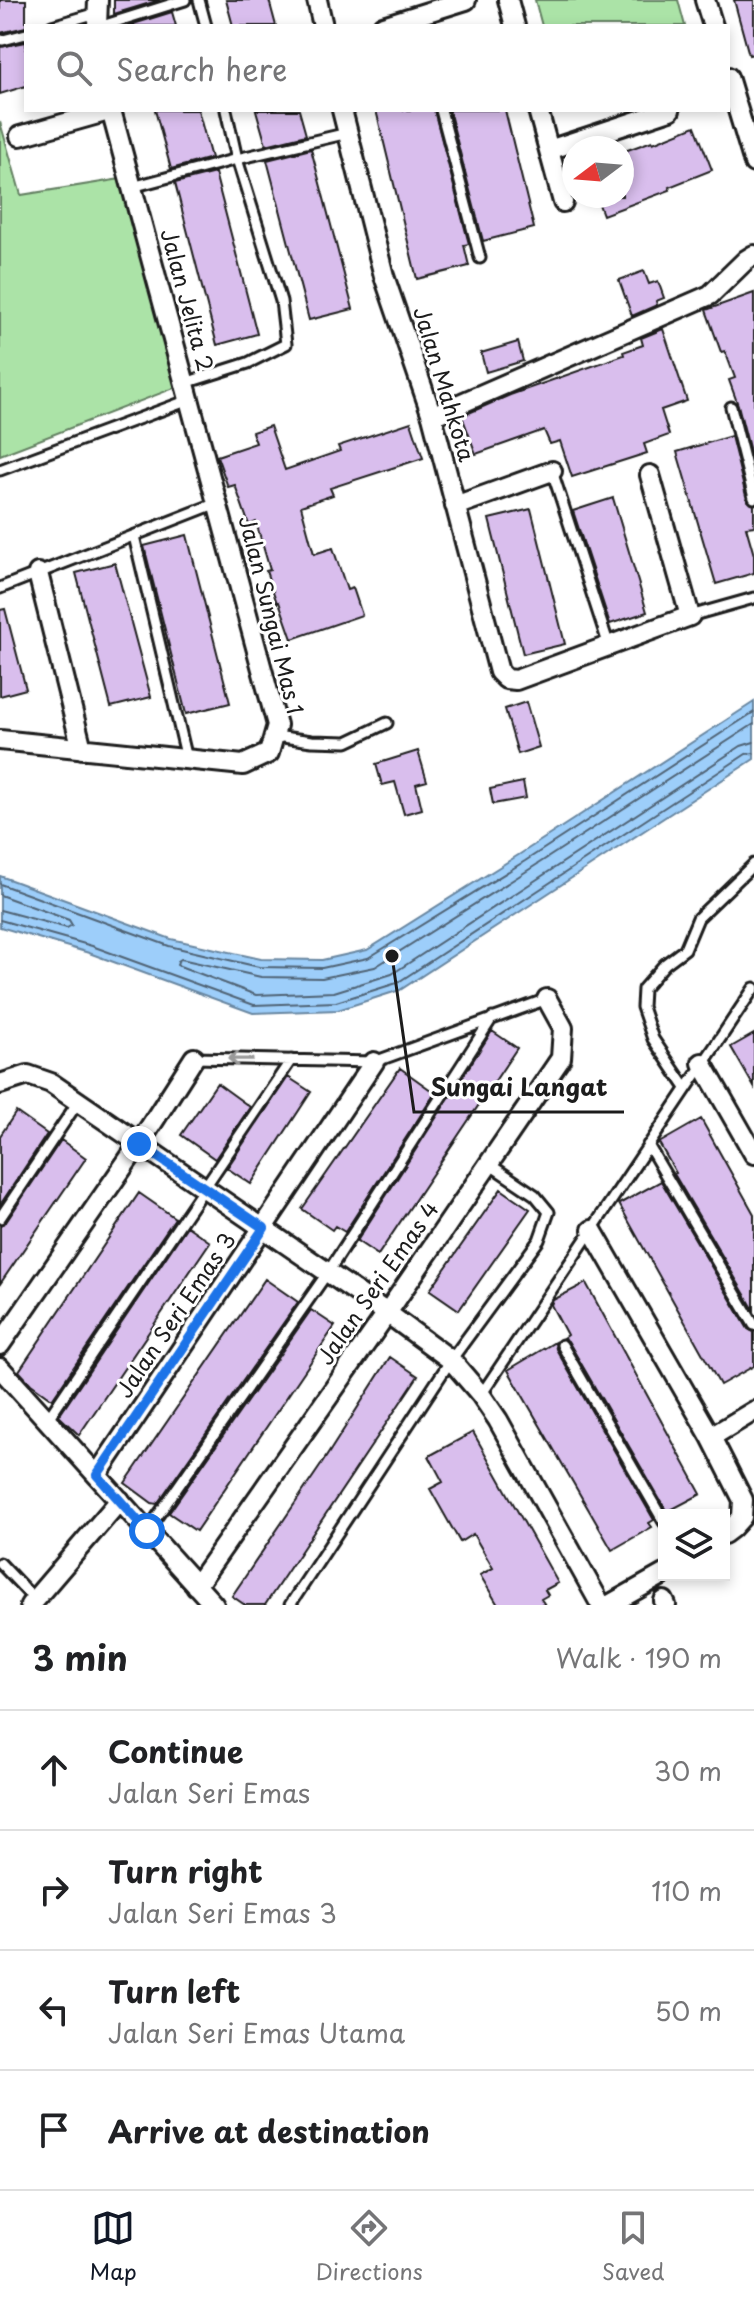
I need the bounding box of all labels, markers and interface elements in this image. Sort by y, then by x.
search box [24,24,730,112]
icon: search [52,46,96,90]
text: Search here [116,46,288,91]
north arrow [562,136,634,208]
street label: Jalan Jelita 2 [154,225,223,375]
street label: Jalan Mahkota [406,302,485,465]
street label: Jalan Sungai Mas 1 [232,512,313,717]
one-way arrow [227,1051,254,1067]
callout: Sungai Langat [414,1064,624,1112]
text: Sungai Langat [430,1068,608,1104]
route end [121,1126,157,1162]
street label: Jalan Seri Emas 4 [308,1194,446,1371]
street label: Jalan Seri Emas 3 [107,1225,243,1404]
map controls [658,1509,730,1581]
button: layers [658,1509,730,1581]
route start [129,1513,165,1549]
text: 3 min [32,1631,128,1683]
text: Walk · 190 m [556,1638,722,1677]
text: Continue [108,1728,243,1773]
icon: ahead [32,1748,76,1792]
text: 30 m [654,1751,722,1790]
text: Jalan Seri Emas [108,1773,310,1812]
text: Turn right [108,1848,263,1893]
icon: right [32,1868,76,1912]
text: 110 m [651,1871,722,1910]
text: Jalan Seri Emas 3 [108,1893,337,1932]
text: Turn left [108,1968,240,2013]
icon: left [32,1988,76,2032]
text: 50 m [655,1991,722,2030]
text: Jalan Seri Emas Utama [108,2013,405,2052]
icon: arrive [32,2108,76,2152]
text: Arrive at destination [108,2108,430,2153]
tab: Map [90,2206,137,2287]
tab: Directions [316,2206,423,2287]
tab: Saved [602,2206,664,2287]

